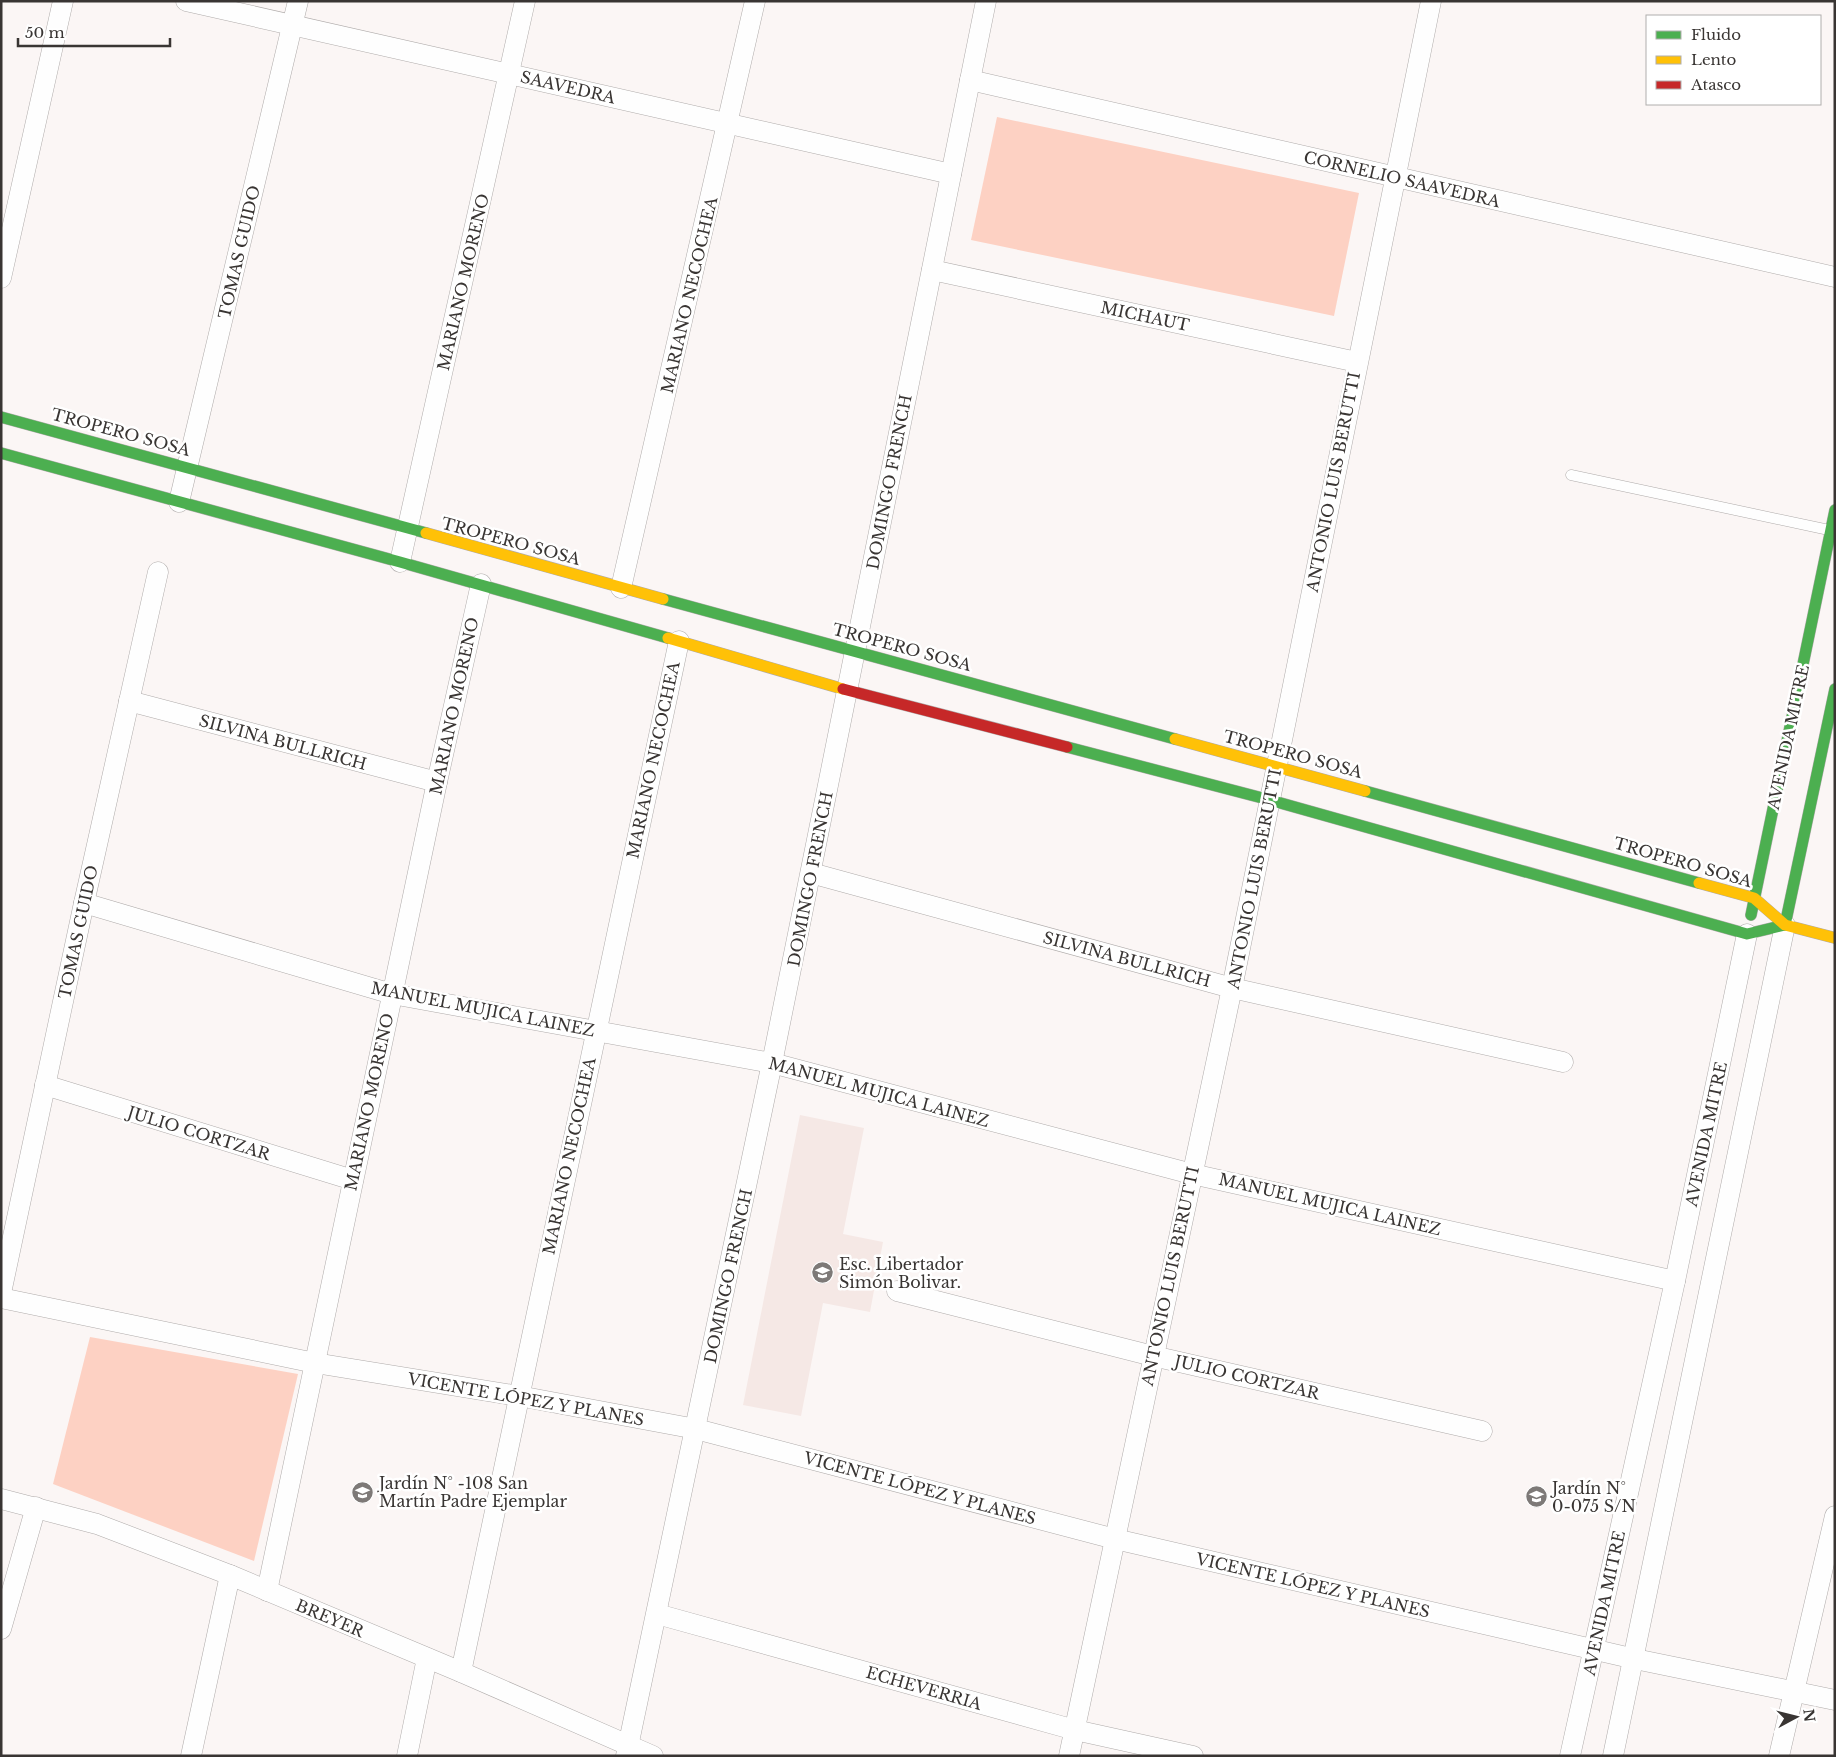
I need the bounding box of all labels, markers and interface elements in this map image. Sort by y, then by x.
scale bar [18,15,170,47]
legend [1646,15,1821,105]
text: 50 m [25,23,65,42]
text: Fluido [1691,25,1741,44]
text: Lento [1691,50,1737,69]
street label: SAAVEDRA [519,66,618,108]
text: Atasco [1690,75,1741,94]
street label: CORNELIO SAAVEDRA [1302,147,1503,211]
street label: TOMAS GUIDO [214,184,264,320]
street label: MARIANO MORENO [433,192,493,372]
street label: MARIANO NECOCHEA [657,194,721,395]
street label: MICHAUT [1099,297,1191,335]
street label: ANTONIO LUIS BERUTTI [1302,370,1364,595]
street label: DOMINGO FRENCH [862,393,916,571]
street label: TROPERO SOSA [50,404,193,460]
street label: TROPERO SOSA [440,513,583,569]
street label: MARIANO MORENO [425,615,483,797]
street label: TROPERO SOSA [831,619,974,675]
street label: MARIANO NECOCHEA [622,659,684,860]
street label: AVENIDA MITRE [1763,663,1813,812]
street label: SILVINA BULLRICH [197,710,369,774]
street label: TROPERO SOSA [1222,726,1365,782]
street label: ANTONIO LUIS BERUTTI [1223,767,1285,992]
street label: DOMINGO FRENCH [783,790,837,968]
street label: TROPERO SOSA [1612,833,1755,891]
street label: TOMAS GUIDO [54,863,102,1001]
street label: SILVINA BULLRICH [1041,927,1213,991]
street label: MANUEL MUJICA LAINEZ [369,977,597,1041]
street label: MARIANO MORENO [340,1011,398,1193]
street label: MANUEL MUJICA LAINEZ [767,1053,991,1131]
street label: MARIANO NECOCHEA [538,1055,600,1256]
street label: AVENIDA MITRE [1681,1060,1731,1209]
street label: JULIO CORTZAR [123,1101,274,1165]
street label: ANTONIO LUIS BERUTTI [1137,1164,1203,1389]
street label: MANUEL MUJICA LAINEZ [1217,1169,1443,1239]
street label: DOMINGO FRENCH [700,1187,756,1365]
place label: Esc. Libertador Simón Bolivar. [839,1254,964,1292]
school or university icon: Esc. Libertador Simón Bolivar. [811,1261,835,1285]
street label: JULIO CORTZAR [1171,1350,1323,1404]
street label: VICENTE LÓPEZ Y PLANES [405,1368,646,1430]
street label: VICENTE LÓPEZ Y PLANES [801,1447,1038,1529]
place label: Jardín N° -108 San Martín Padre Ejemplar [377,1473,567,1511]
place label: Jardín N° 0-075 S/N [1550,1478,1636,1516]
school or university icon: Jardín N° -108 San Martín Padre Ejemplar [351,1480,375,1504]
school or university icon: Jardín N° 0-075 S/N [1524,1485,1548,1509]
street label: AVENIDA MITRE [1579,1529,1629,1678]
street label: VICENTE LÓPEZ Y PLANES [1193,1548,1432,1622]
street label: BREYER [293,1595,368,1642]
street label: ECHEVERRIA [864,1662,985,1714]
north arrow [1771,1692,1821,1742]
text: N [1799,1708,1819,1723]

